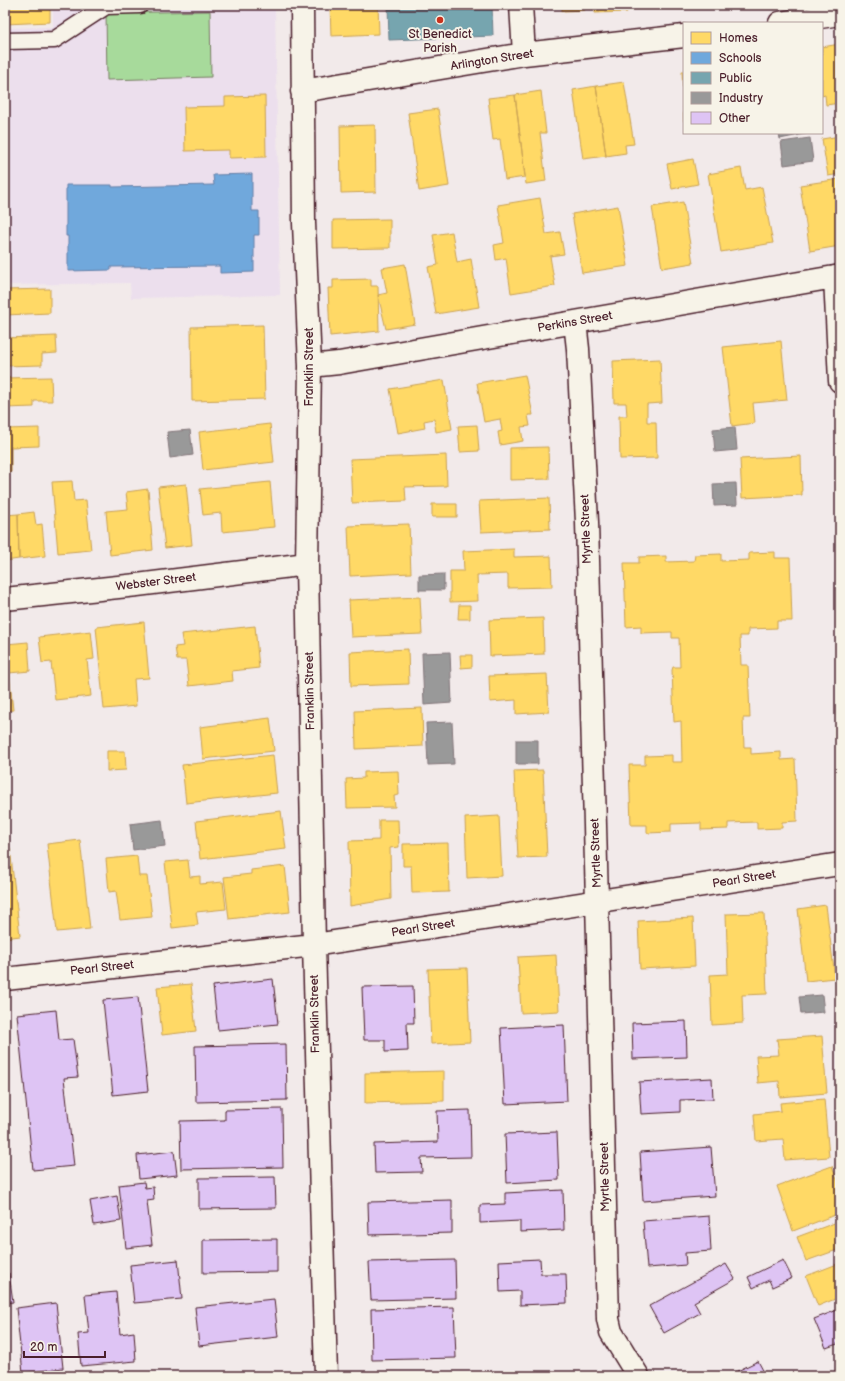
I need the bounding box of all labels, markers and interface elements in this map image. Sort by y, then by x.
marker: St Benedict Parish [435,15,445,25]
legend [683,22,823,134]
place label: St Benedict Parish [408,27,472,56]
text: Homes [719,31,758,46]
street label: Arlington Street [449,46,535,74]
text: Schools [719,51,762,66]
text: Public [719,71,752,86]
text: Industry [719,91,764,106]
text: Other [719,111,751,126]
street label: Perkins Street [536,308,614,336]
street label: Franklin Street [302,327,317,406]
street label: Myrtle Street [577,494,595,564]
street label: Webster Street [115,570,197,594]
street label: Franklin Street [302,651,318,731]
street label: Myrtle Street [587,818,605,888]
street label: Pearl Street [711,867,777,891]
street label: Pearl Street [390,916,456,940]
street label: Pearl Street [69,957,135,979]
street label: Franklin Street [307,974,323,1054]
street label: Myrtle Street [597,1142,613,1212]
scale bar [24,1333,105,1359]
text: 20 m [30,1340,57,1355]

